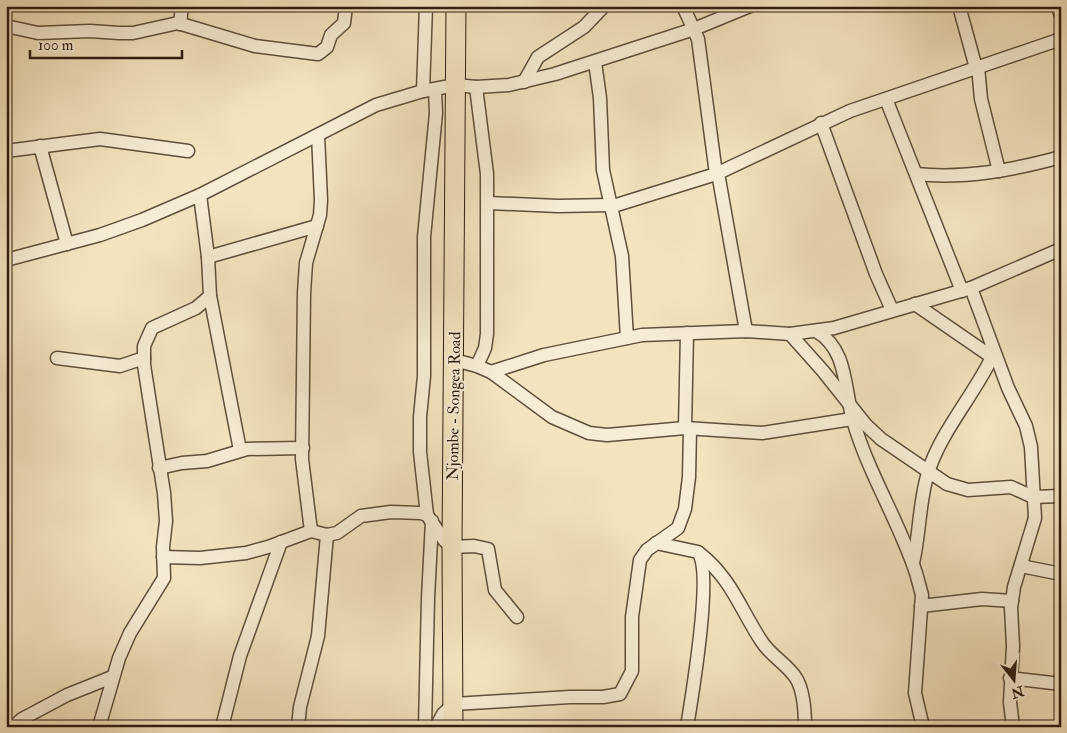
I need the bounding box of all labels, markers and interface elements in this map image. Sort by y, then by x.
scale bar [30,28,182,60]
text: 100 m [38,36,74,55]
street label: Njombe - Songea Road [443,331,465,481]
north arrow [990,656,1040,706]
text: N [1009,682,1027,702]

